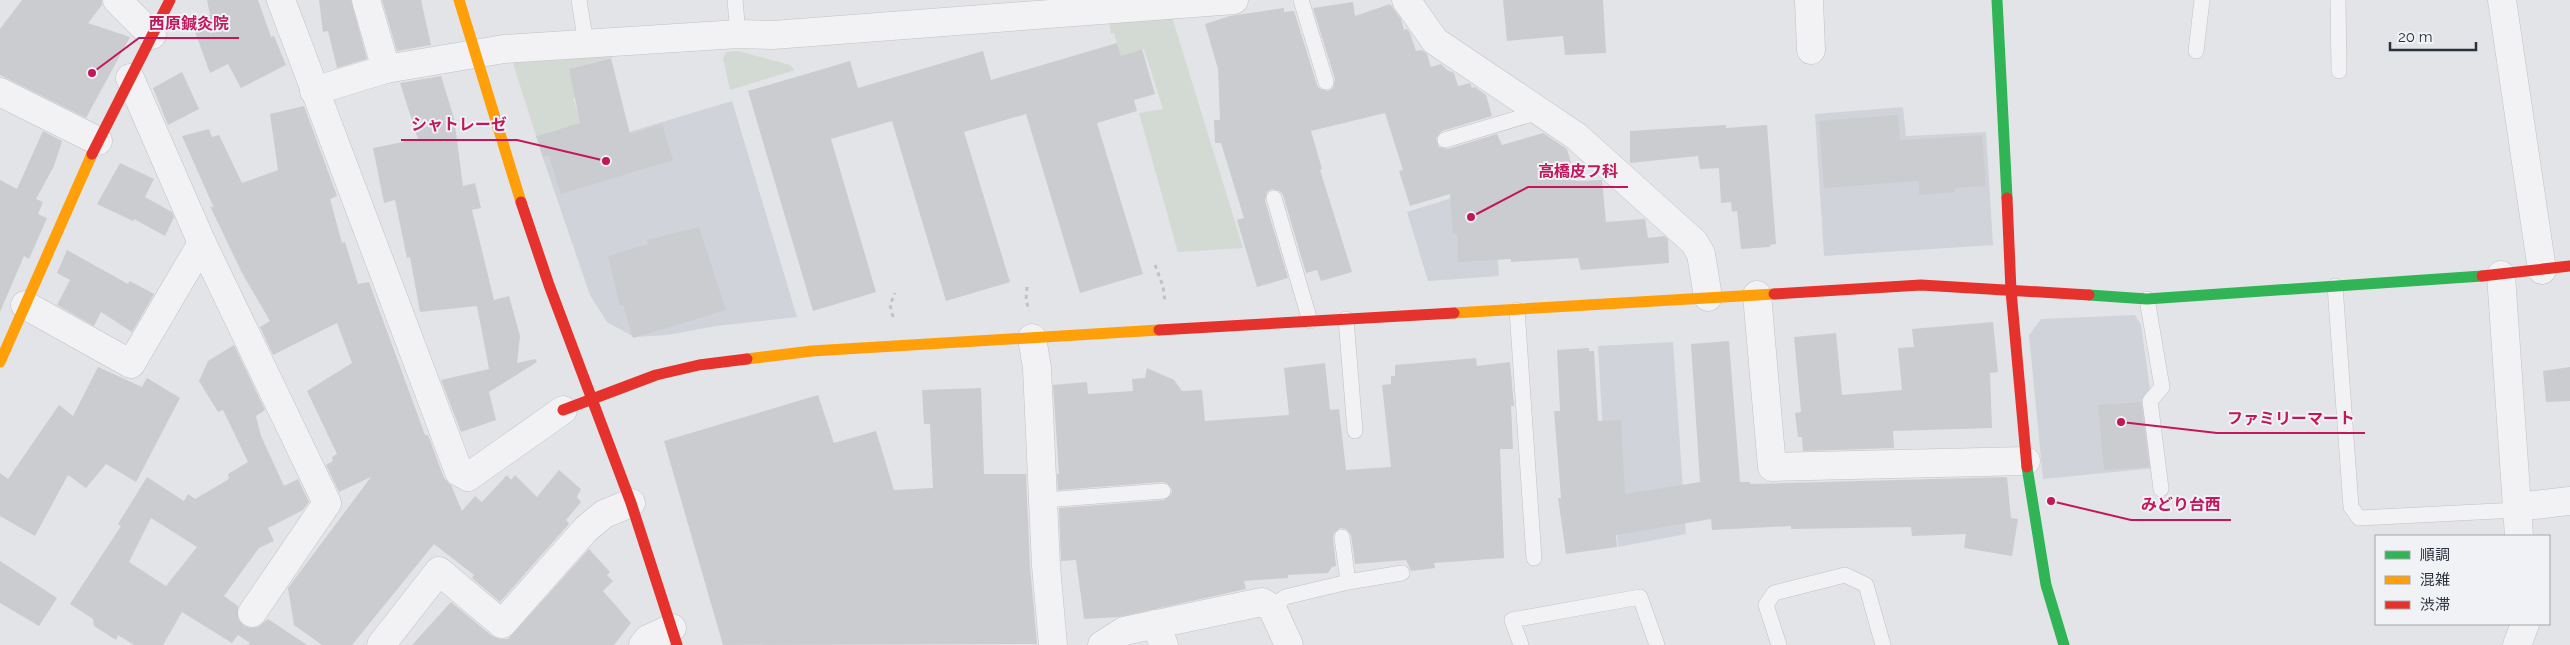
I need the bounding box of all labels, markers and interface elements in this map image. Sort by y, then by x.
callout: 西原鍼灸院 [139,7,239,38]
text: 西原鍼灸院 [149,14,229,33]
scale bar [2390,20,2476,52]
text: 20 m [2398,28,2433,46]
callout: シャトレーゼ [401,109,517,140]
text: シャトレーゼ [411,115,507,134]
callout: 高橋皮フ科 [1528,156,1628,187]
text: 高橋皮フ科 [1538,162,1618,181]
callout: ファミリーマート [2217,402,2365,433]
text: ファミリーマート [2227,409,2355,428]
callout: みどり台西 [2131,489,2231,520]
text: みどり台西 [2141,495,2221,514]
legend [2375,535,2550,625]
text: 順調 [2420,546,2450,564]
text: 混雑 [2420,571,2450,589]
text: 渋滞 [2420,596,2450,614]

